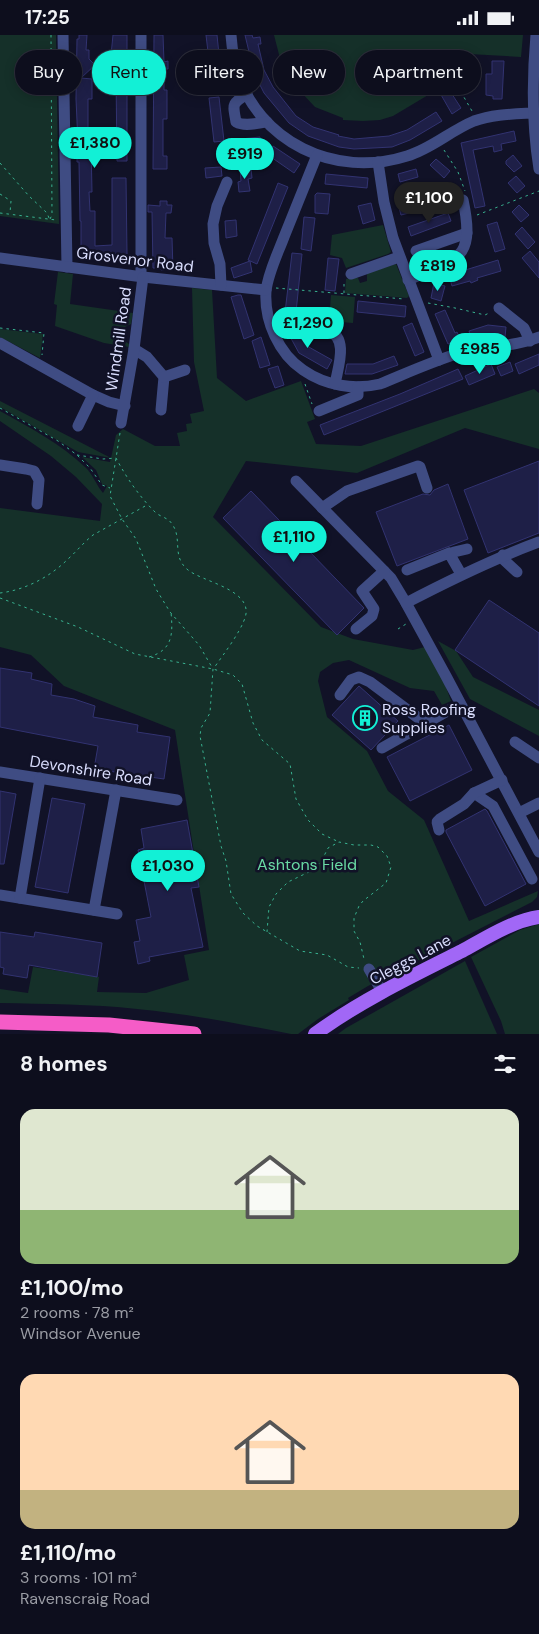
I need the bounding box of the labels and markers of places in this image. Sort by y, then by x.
pin: £1,380 [54,127,136,169]
pin: £919 [215,137,275,180]
pin: £1,100 [388,181,470,224]
pin: £819 [408,249,468,292]
pin: £1,290 [267,307,349,349]
pin: £985 [450,333,510,375]
pin: £1,110 [253,521,335,563]
place label: Ross Roofing Supplies [382,699,476,738]
building icon: Ross Roofing Supplies [352,705,378,731]
pin: £1,030 [127,849,209,892]

